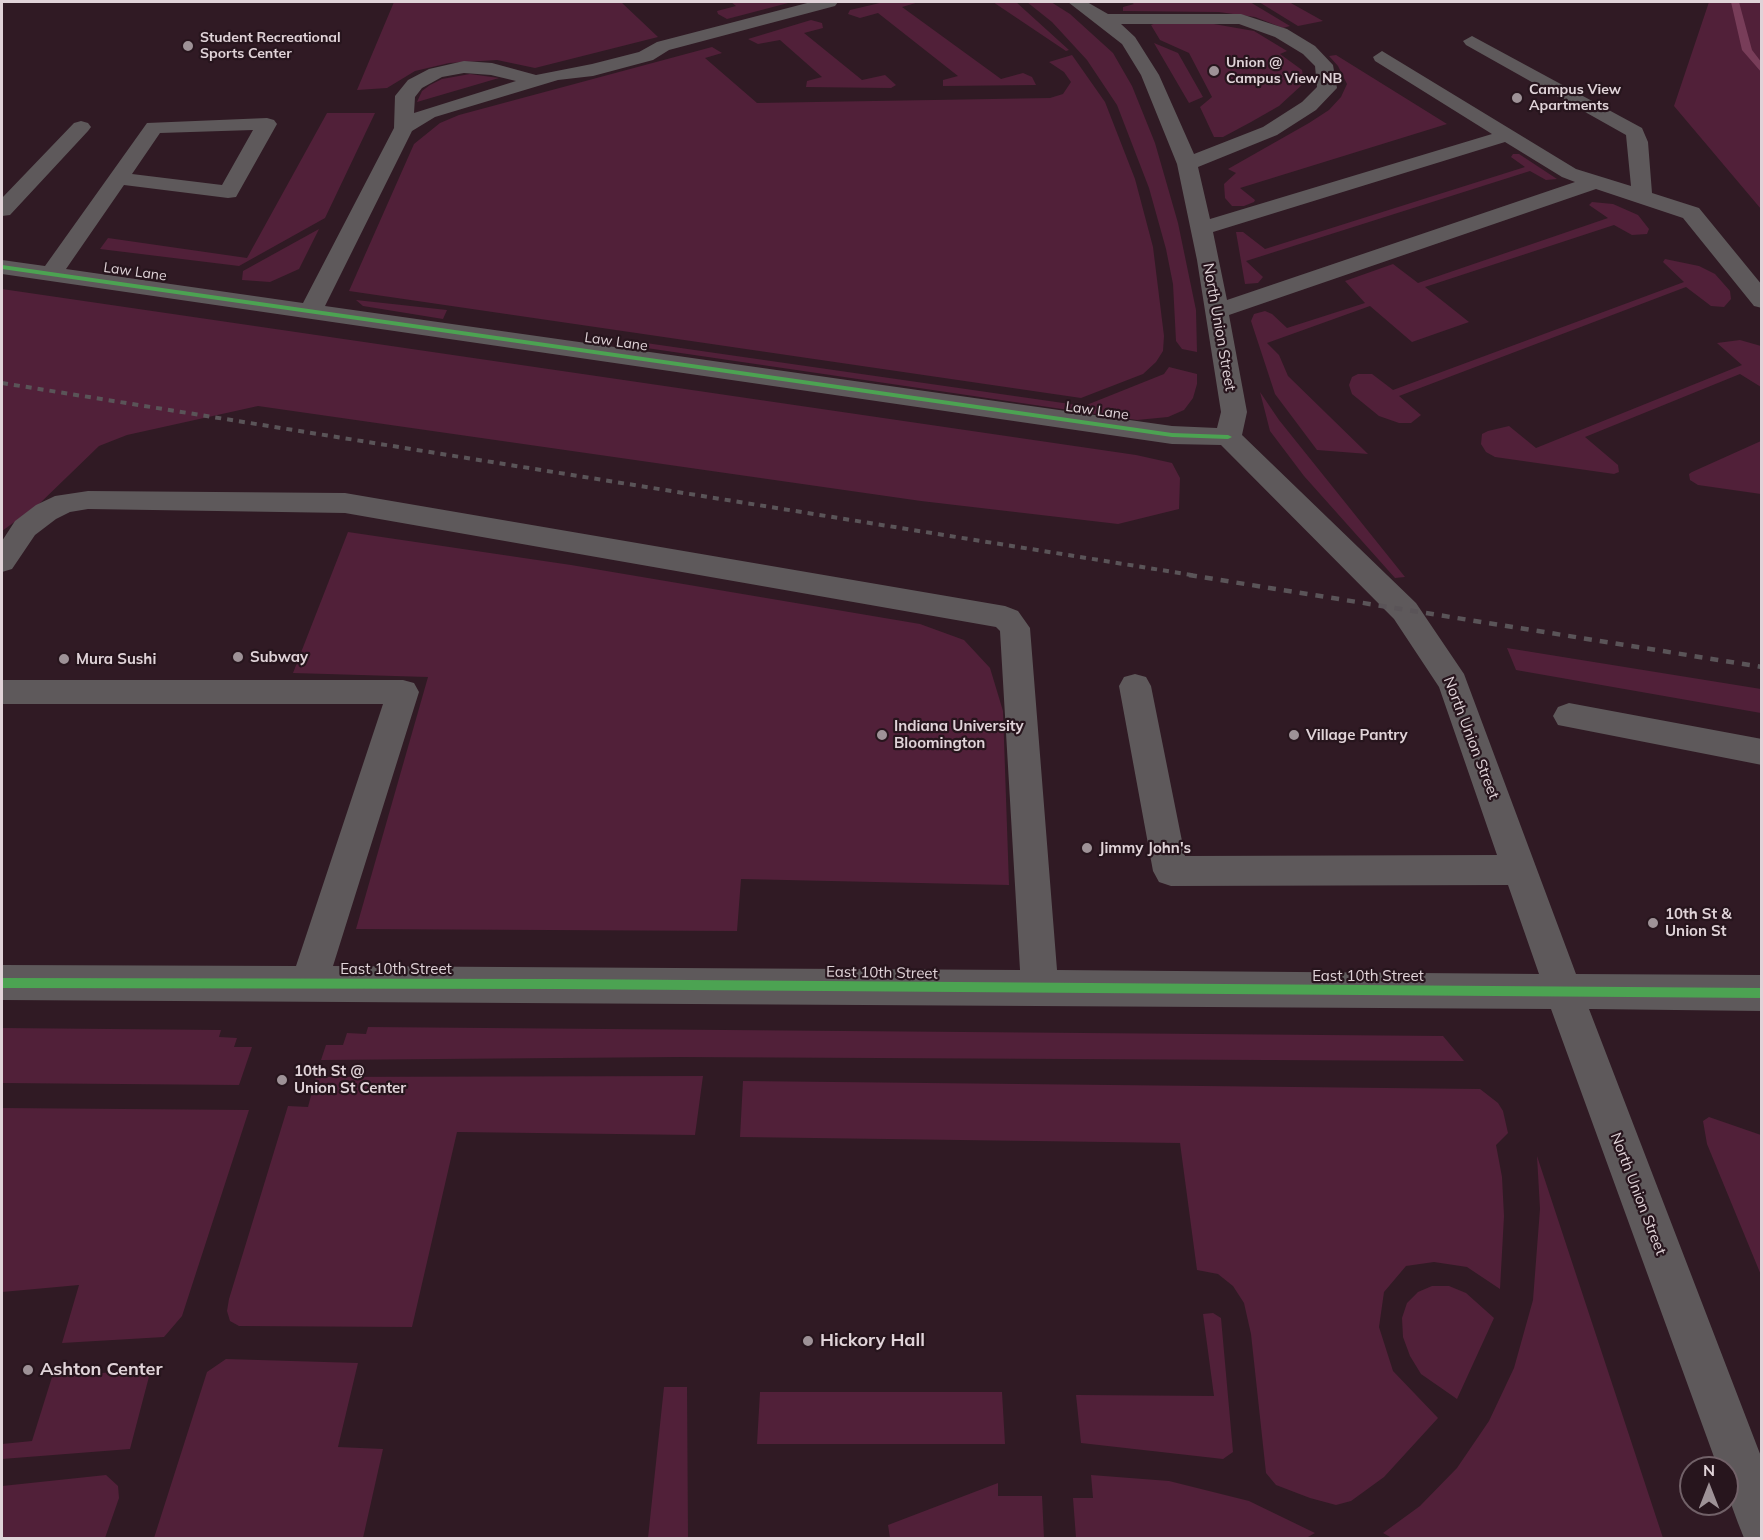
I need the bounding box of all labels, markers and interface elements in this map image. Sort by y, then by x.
place label: Student Recreational Sports Center [200,30,341,62]
marker: Student Recreational Sports Center [181,39,195,53]
place label: Union @ Campus View NB [1226,55,1342,88]
marker: Union @ Campus View NB [1207,64,1221,78]
place label: Campus View Apartments [1529,82,1621,114]
marker: Campus View Apartments [1510,91,1524,105]
street label: Law Lane [102,259,168,285]
street label: North Union Street [1199,262,1239,392]
street label: Law Lane [583,329,649,355]
street label: Law Lane [1064,398,1130,424]
place label: Subway [250,648,308,666]
place label: Mura Sushi [76,650,156,668]
marker: Subway [231,650,245,664]
marker: Mura Sushi [57,652,71,666]
street label: North Union Street [1439,674,1503,802]
place label: Indiana University Bloomington [894,717,1024,752]
place label: Village Pantry [1306,726,1408,744]
marker: Indiana University Bloomington [875,728,889,742]
marker: Village Pantry [1287,728,1301,742]
place label: Jimmy John's [1099,839,1191,857]
marker: Jimmy John's [1080,841,1094,855]
place label: 10th St & Union St [1665,905,1732,940]
marker: 10th St & Union St [1646,916,1660,930]
street label: East 10th Street [340,960,452,978]
street label: East 10th Street [826,963,938,983]
street label: East 10th Street [1312,967,1424,985]
place label: 10th St @ Union St Center [294,1062,406,1097]
marker: 10th St @ Union St Center [275,1073,289,1087]
street label: North Union Street [1606,1130,1670,1258]
place label: Hickory Hall [820,1330,925,1352]
marker: Hickory Hall [801,1334,815,1348]
place label: Ashton Center [40,1359,162,1381]
marker: Ashton Center [21,1363,35,1377]
north arrow [1679,1456,1739,1516]
text: N [1703,1460,1715,1480]

